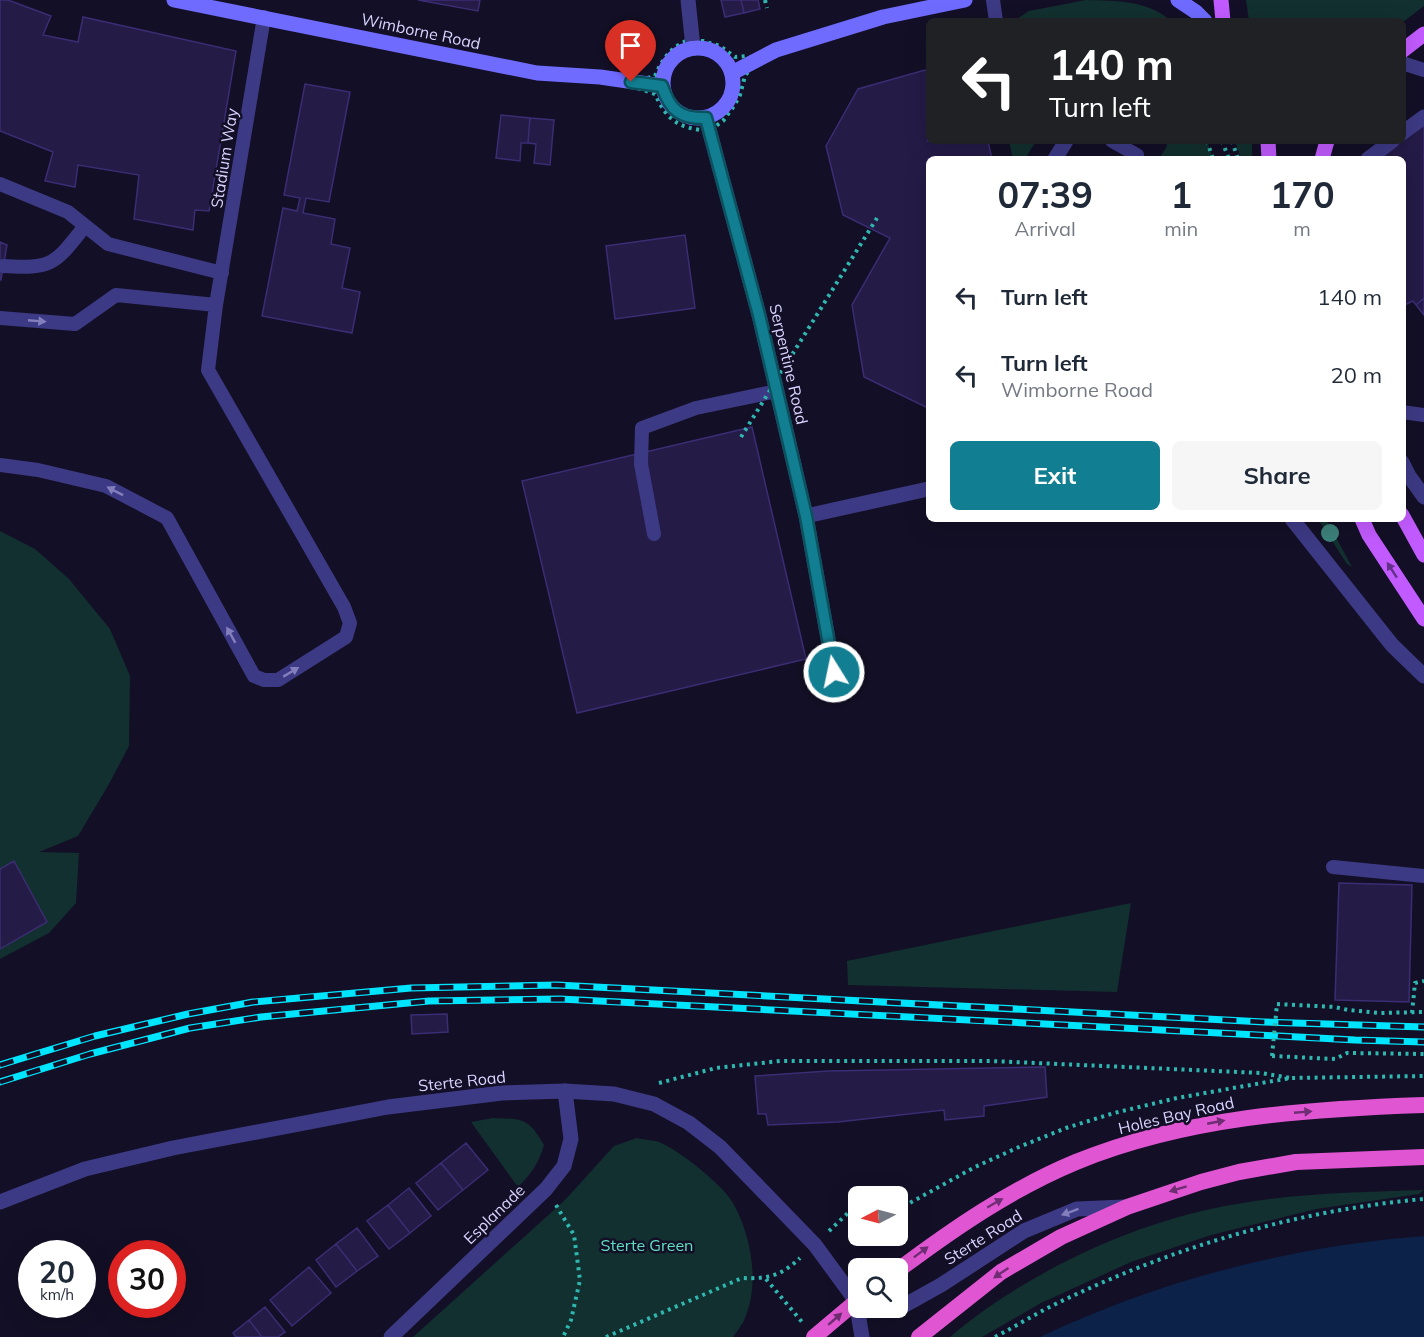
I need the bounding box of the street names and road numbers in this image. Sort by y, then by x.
street label: Wimborne Road [359,9,483,53]
street label: Stadium Way [206,106,242,209]
street label: Serpentine Road [765,302,813,426]
street label: Sterte Road [417,1066,507,1096]
street label: Holes Bay Road [1116,1092,1236,1138]
street label: Esplanade [459,1180,529,1248]
street label: Sterte Road [940,1205,1026,1269]

